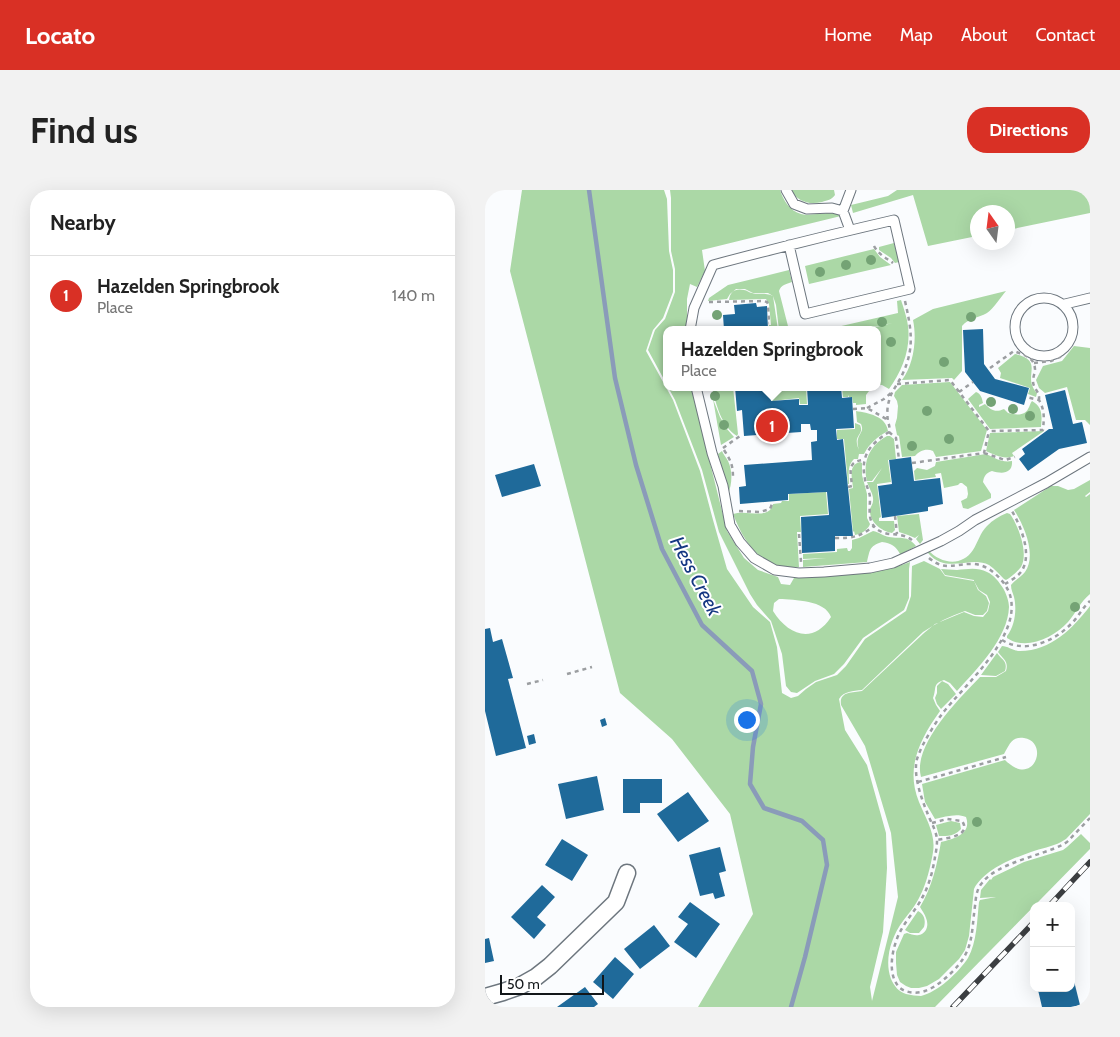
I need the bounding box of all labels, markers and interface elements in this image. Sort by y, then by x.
text: Locato [25,21,95,50]
text: Home [824,24,872,46]
text: Map [900,24,933,46]
text: About [961,24,1007,46]
text: Contact [1035,24,1095,46]
button: Directions [967,107,1090,153]
text: Find us [30,109,138,152]
north arrow [970,205,1015,250]
text: Nearby [50,210,116,235]
text: Hazelden Springbrook [97,275,280,298]
text: 1 [63,286,69,305]
text: 140 m [392,286,435,305]
text: Place [97,298,133,317]
popup [663,326,881,391]
text: Hazelden Springbrook [681,338,863,361]
text: Place [681,361,717,380]
pin: 1 [756,407,788,445]
water label: Hess Creek [665,532,728,621]
your location [734,707,760,733]
map controls [1030,902,1075,992]
button: + [1030,902,1075,947]
button: − [1030,947,1075,992]
scale bar [500,972,604,995]
text: 50 m [507,975,540,993]

